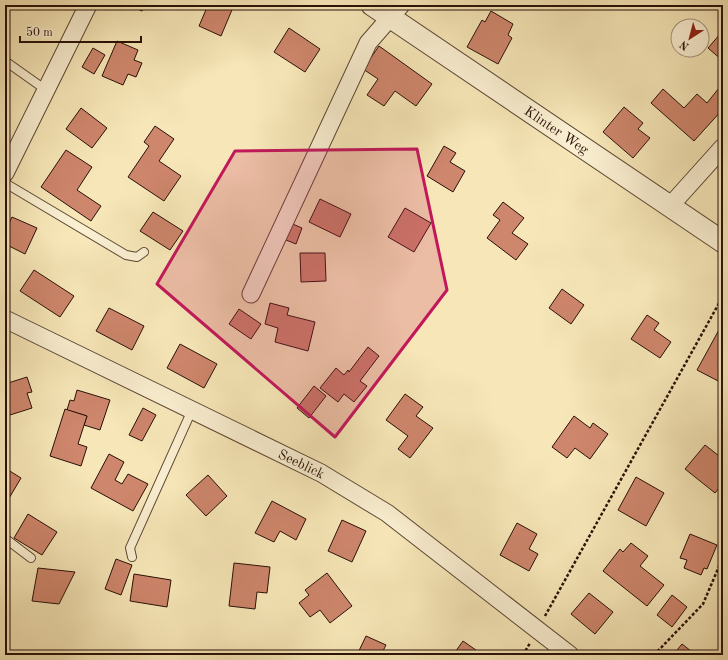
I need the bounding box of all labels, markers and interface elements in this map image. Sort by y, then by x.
scale bar [20,18,141,44]
north arrow [670,18,710,58]
text: 50 m [26,26,53,39]
text: N [678,38,692,52]
street label: Klinter Weg [522,104,591,157]
street label: Seeblick [276,447,327,482]

